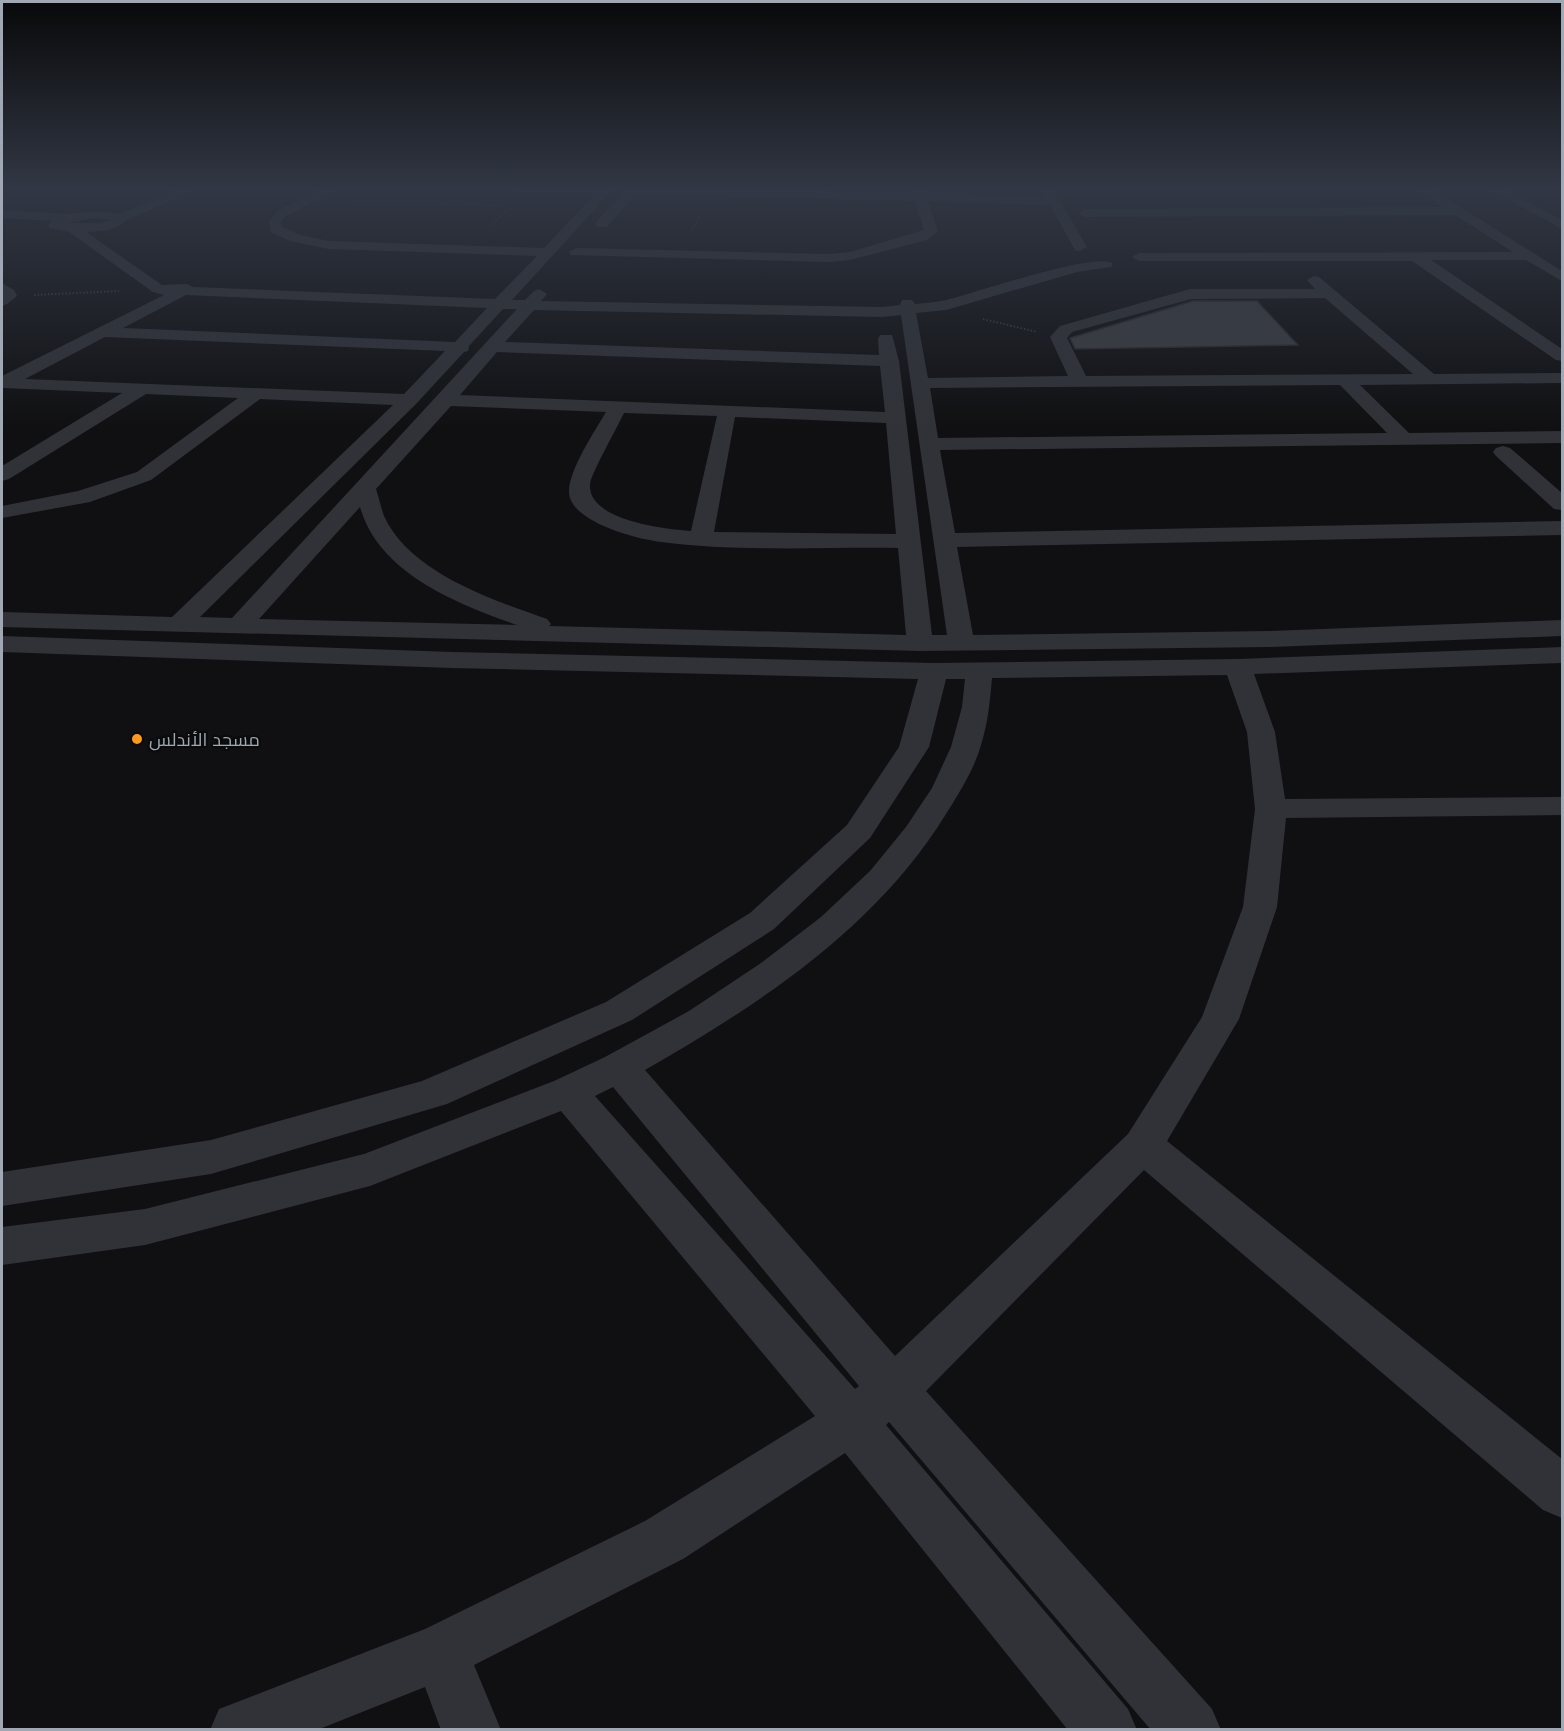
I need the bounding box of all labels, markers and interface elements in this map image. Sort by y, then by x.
place label: مسجد الأندلس [149,729,260,751]
marker: مسجد الأندلس [130,732,144,746]

